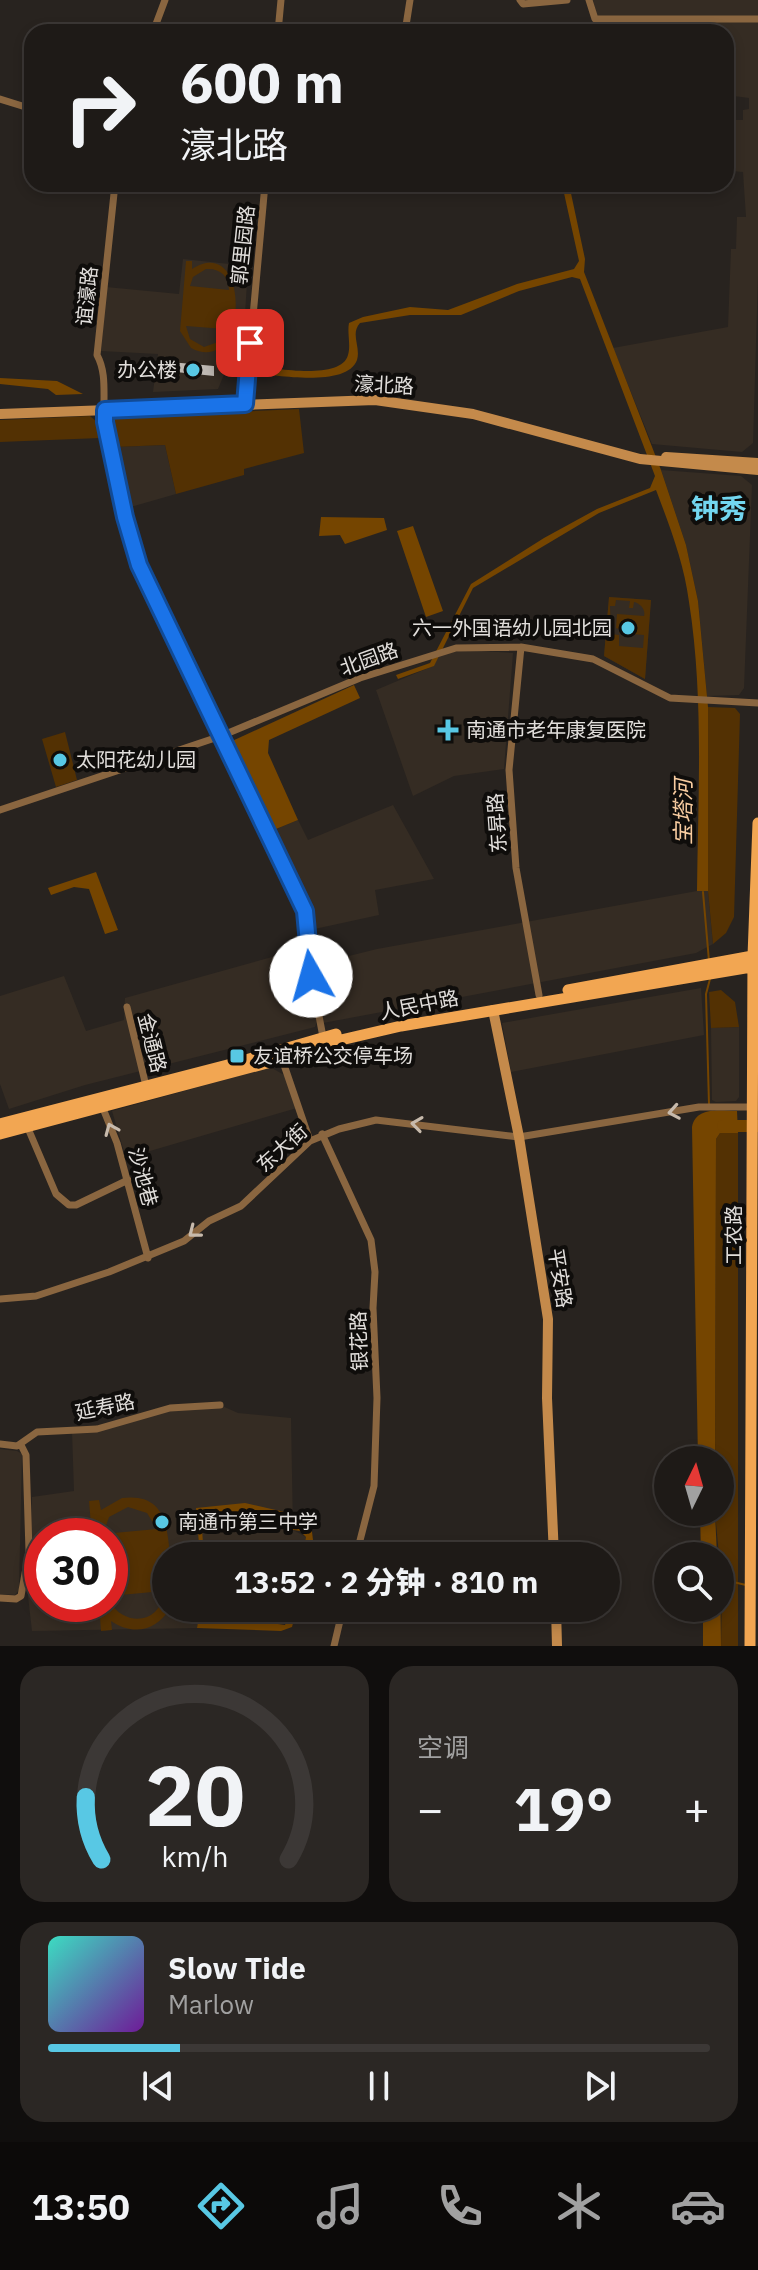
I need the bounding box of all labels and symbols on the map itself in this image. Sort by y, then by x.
street label: 郭里园路 [225,204,260,286]
street label: 谊濠路 [70,265,103,327]
pin [216,309,284,377]
place label: 办公楼 [117,356,177,383]
marker: 办公楼 [184,361,202,379]
street label: 濠北路 [353,369,415,400]
district label: 钟秀 [691,490,747,527]
place label: 六一外国语幼儿园北园 [412,614,612,641]
marker: 六一外国语幼儿园北园 [619,619,637,637]
street label: 北园路 [336,636,402,681]
place label: 南通市老年康复医院 [466,716,646,743]
marker: 南通市老年康复医院 [437,719,459,741]
place label: 太阳花幼儿园 [76,746,196,773]
marker: 太阳花幼儿园 [51,751,69,769]
water label: 宝塔河 [668,775,697,845]
street label: 东昇路 [481,792,512,854]
position arrow [269,934,353,1018]
street label: 人民中路 [377,984,461,1025]
street label: 金通路 [132,1011,173,1075]
place label: 友谊桥公交停车场 [253,1042,413,1069]
marker: 友谊桥公交停车场 [228,1047,246,1065]
one-way arrow [667,1102,681,1119]
one-way arrow [410,1116,423,1133]
street label: 东大街 [250,1118,313,1178]
one-way arrow [105,1123,121,1137]
street label: 沙池巷 [123,1144,164,1209]
street label: 工农路 [720,1205,747,1265]
one-way arrow [188,1223,203,1237]
street label: 平安路 [542,1246,579,1310]
street label: 银花路 [344,1311,373,1371]
street label: 延寿路 [73,1387,137,1426]
north arrow [654,1446,734,1526]
place label: 南通市第三中学 [178,1508,318,1535]
marker: 南通市第三中学 [153,1513,171,1531]
speed limit sign: 30 [24,1518,128,1622]

